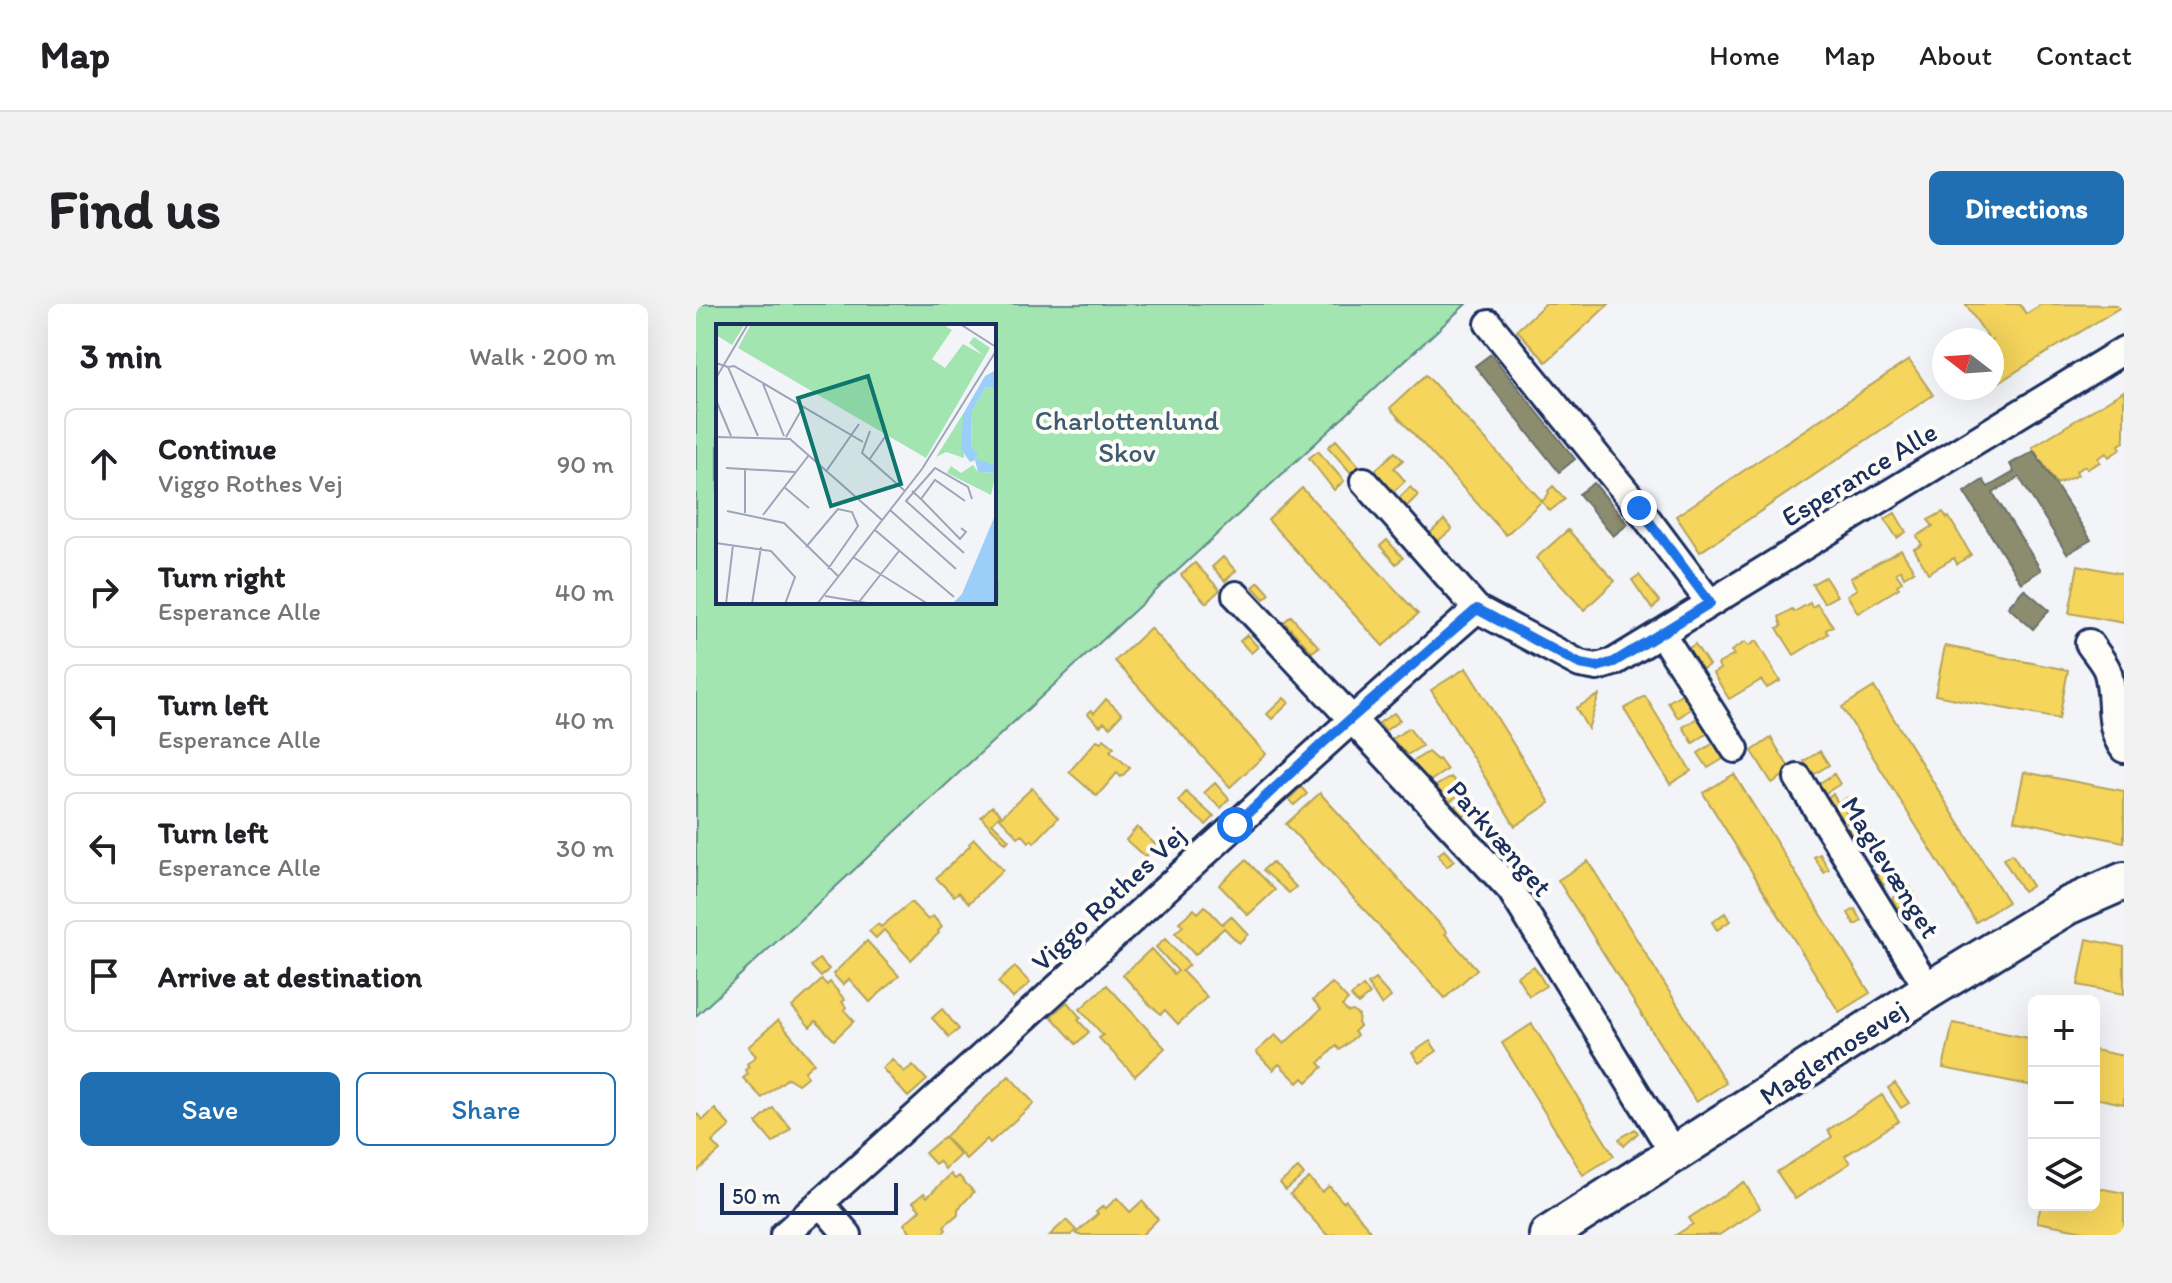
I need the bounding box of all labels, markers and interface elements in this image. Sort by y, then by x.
text: Map [40,32,110,78]
text: Home [1709,38,1780,72]
text: Map [1824,38,1875,72]
text: About [1919,38,1992,72]
text: Contact [2036,38,2132,72]
button: Directions [1929,171,2124,245]
text: Find us [48,175,221,242]
inset map [716,324,996,604]
north arrow [1932,328,2004,400]
text: 3 min [80,336,162,377]
text: Walk · 200 m [469,340,616,372]
park label: Charlottenlund Skov [1035,403,1220,469]
street label: Esperance Alle [1775,414,1943,534]
text: Continue [158,430,277,467]
icon: ahead [82,442,126,486]
text: 90 m [557,448,614,480]
text: Viggo Rothes Vej [158,467,343,499]
route end [1621,490,1657,526]
text: Turn right [158,558,286,595]
icon: right [82,570,126,614]
text: 40 m [555,576,614,608]
text: Esperance Alle [158,595,321,627]
text: Turn left [158,686,269,723]
icon: left [82,698,126,742]
text: 40 m [555,704,614,736]
text: Esperance Alle [158,723,321,755]
street label: Parkvænget [1440,773,1560,903]
street label: Maglevænget [1834,790,1948,944]
route start [1217,807,1253,843]
text: Turn left [158,814,269,851]
street label: Viggo Rothes Vej [1024,818,1192,978]
icon: left [82,826,126,870]
text: 30 m [556,832,614,864]
text: Esperance Alle [158,851,321,883]
icon: arrive [82,954,126,998]
text: Arrive at destination [158,958,422,995]
street label: Maglemosevej [1753,992,1913,1112]
map controls [2028,995,2100,1211]
button: + [2028,995,2100,1067]
button: − [2028,1067,2100,1139]
button: Save [80,1072,340,1146]
button: Share [356,1072,616,1146]
button: layers [2028,1139,2100,1211]
scale bar [720,1179,898,1215]
text: 50 m [732,1183,781,1210]

